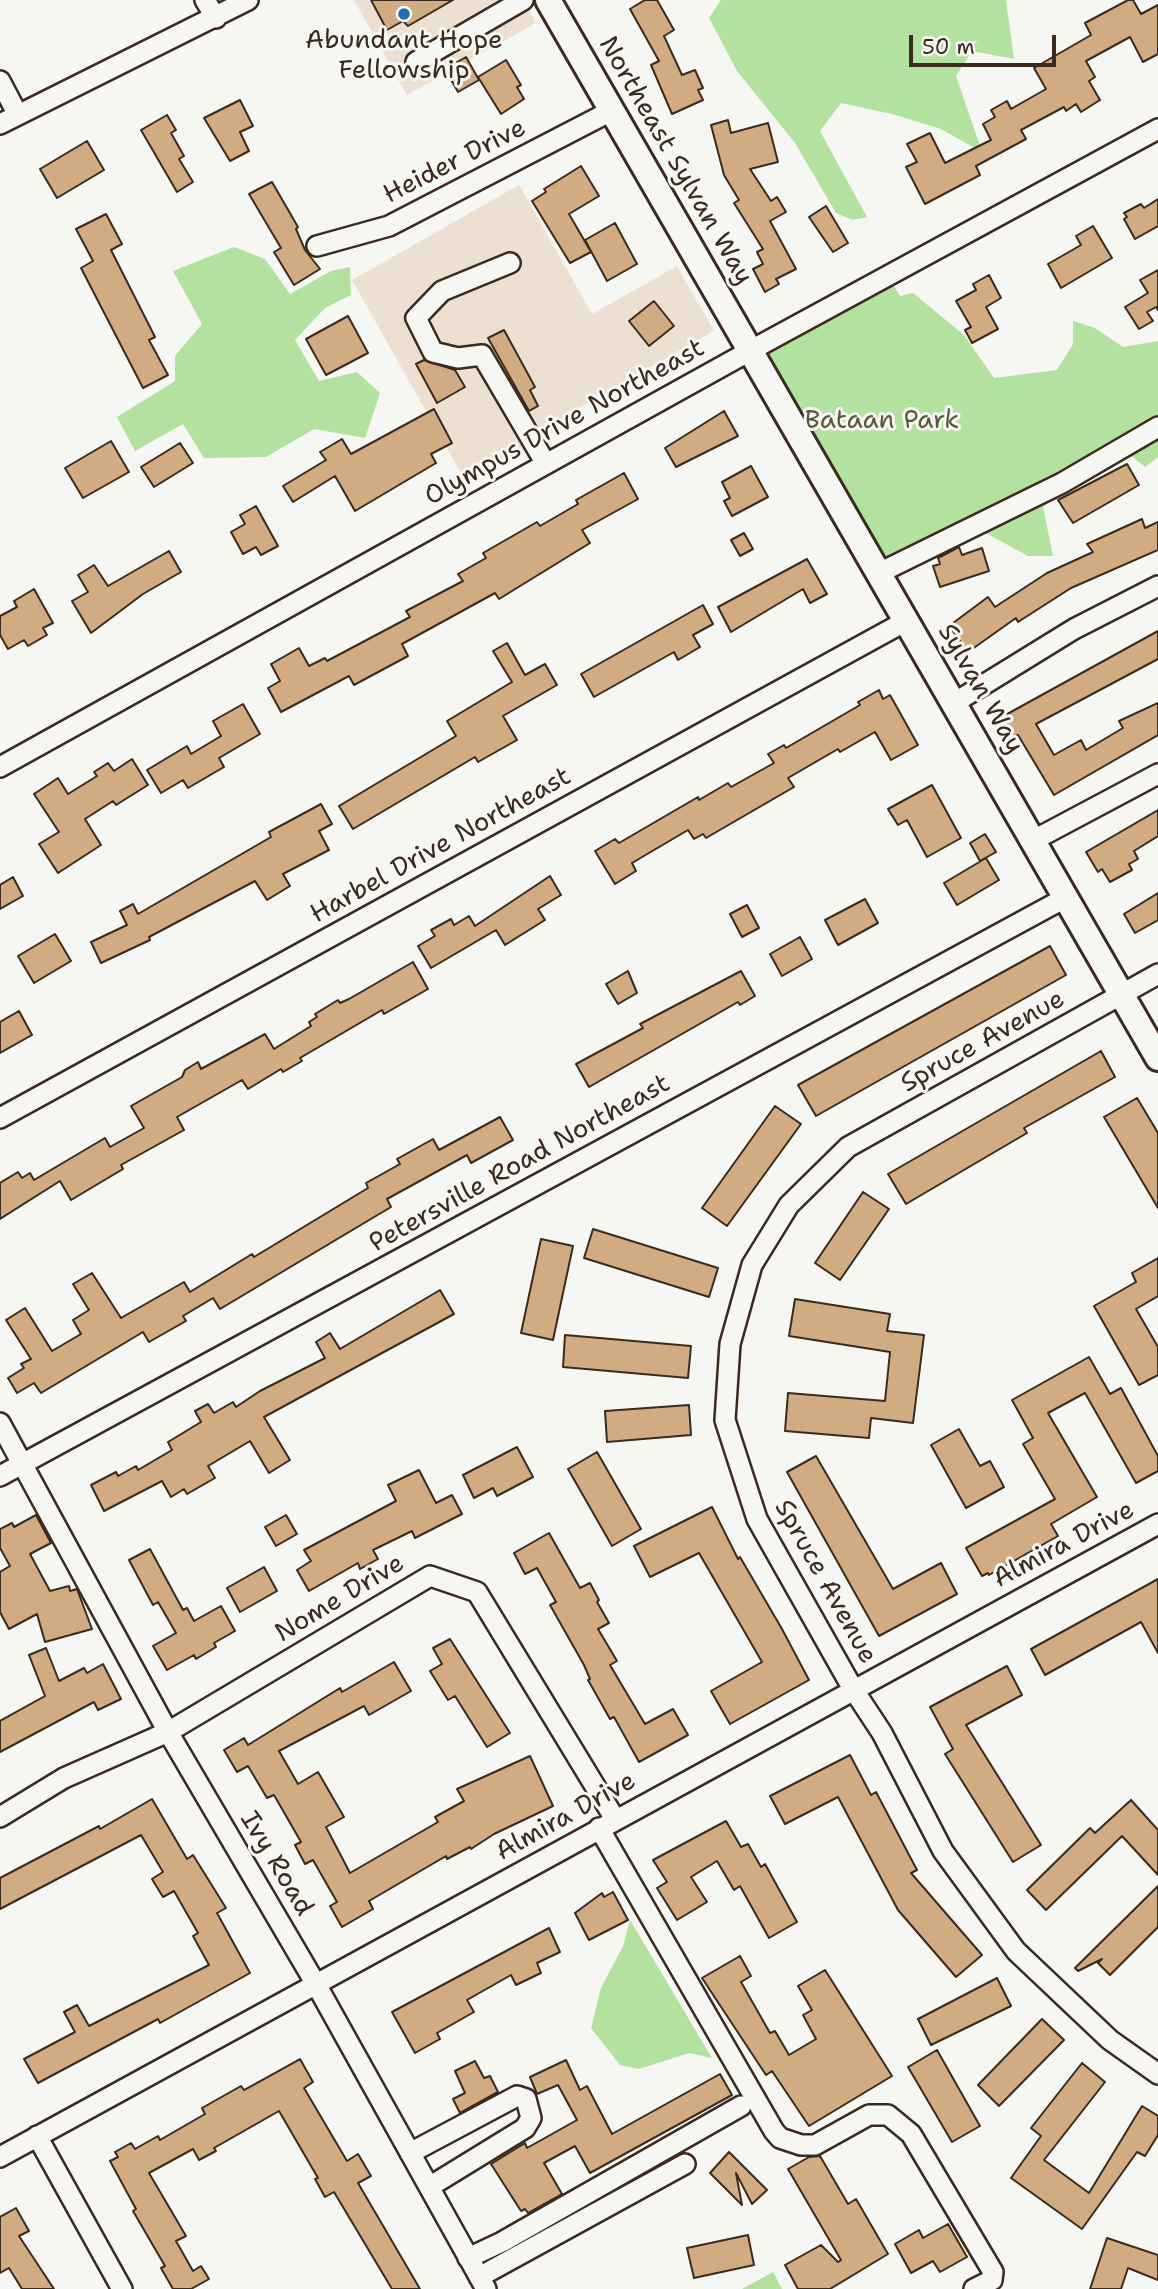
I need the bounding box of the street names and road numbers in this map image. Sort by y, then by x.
street label: Northeast Sylvan Way [591,31,759,291]
street label: Heider Drive [379,113,531,211]
street label: Olympus Drive Northeast [420,333,710,513]
street label: Sylvan Way [930,618,1030,760]
street label: Harbel Drive Northeast [305,761,577,931]
street label: Spruce Avenue [896,984,1070,1100]
street label: Petersville Road Northeast [364,1068,676,1260]
street label: Spruce Avenue [767,1495,883,1669]
street label: Almira Drive [988,1495,1140,1595]
street label: Nome Drive [270,1548,410,1650]
street label: Almira Drive [491,1766,641,1868]
street label: Ivy Road [233,1806,319,1922]

